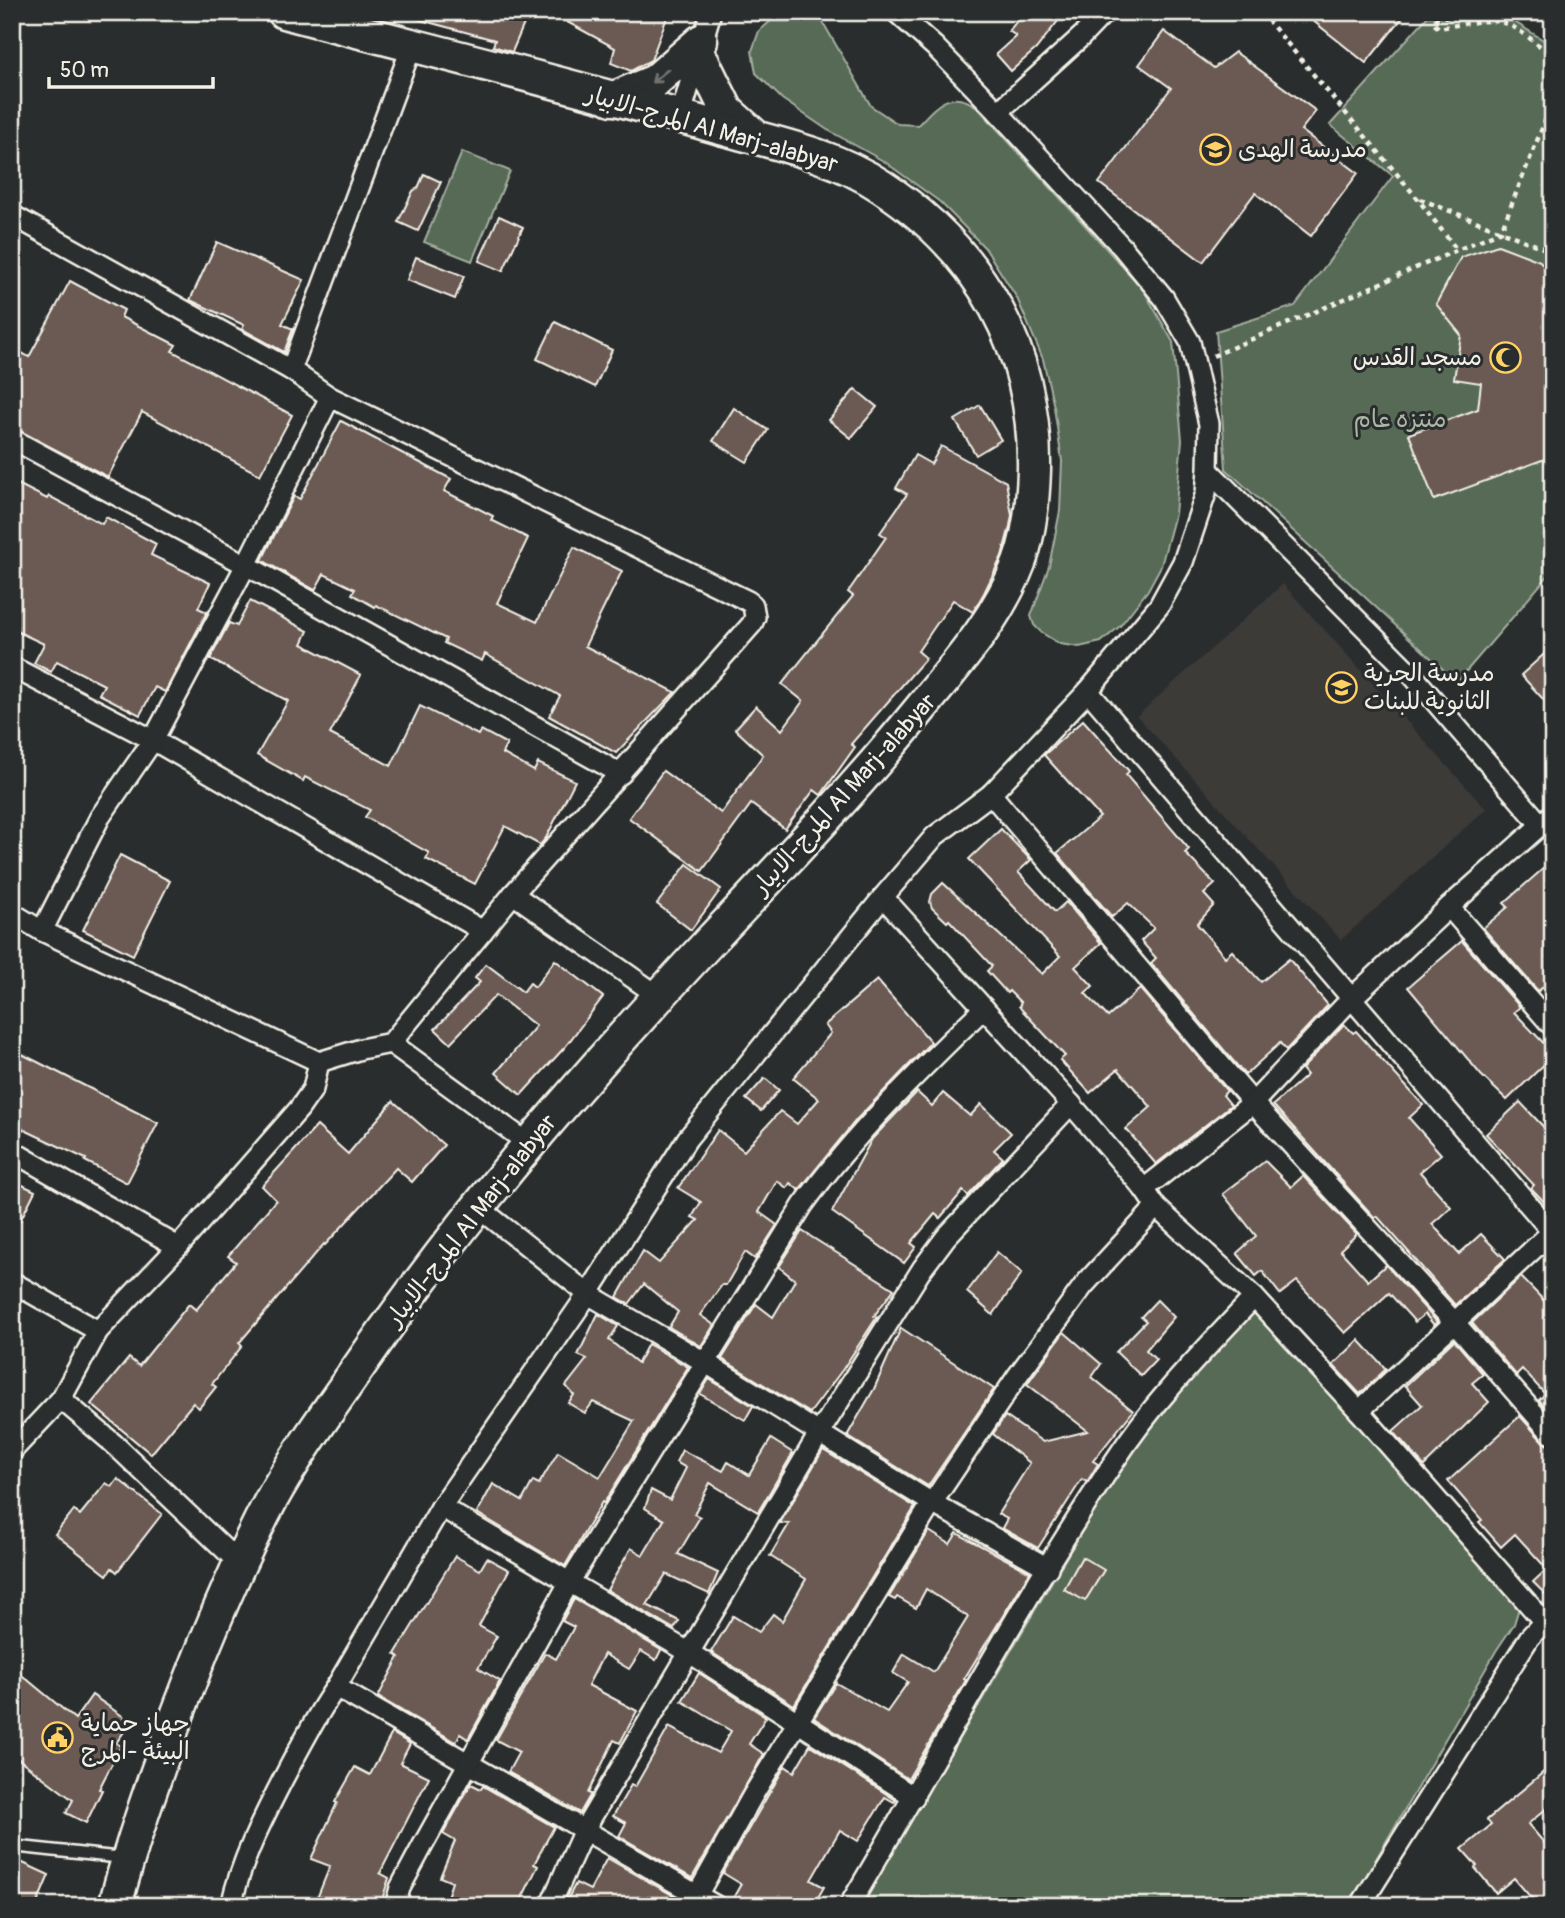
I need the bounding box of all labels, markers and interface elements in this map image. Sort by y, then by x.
scale bar [49,46,214,90]
text: 50 m [60,57,109,84]
one-way arrow [651,68,670,83]
street label: المرج-الابيار Al Marj-alabyar [580,79,842,180]
school or university icon: مدرسة الهدى [1198,132,1232,166]
place label: مدرسة الهدى [1238,135,1367,164]
mosque icon: مسجد القدس [1488,340,1522,374]
place label: مسجد القدس [1353,343,1482,372]
park label: منتزه عام [1354,405,1446,437]
place label: مدرسة الحرية الثانوية للبنات [1364,659,1495,717]
school or university icon: مدرسة الحرية الثانوية للبنات [1324,670,1358,704]
street label: المرج-الابيار Al Marj-alabyar [745,687,943,903]
street label: المرج-الابيار Al Marj-alabyar [378,1108,564,1334]
place label: جهاز حماية البيئة -المرج [81,1709,190,1767]
public building icon: جهاز حماية البيئة -المرج [41,1720,75,1754]

